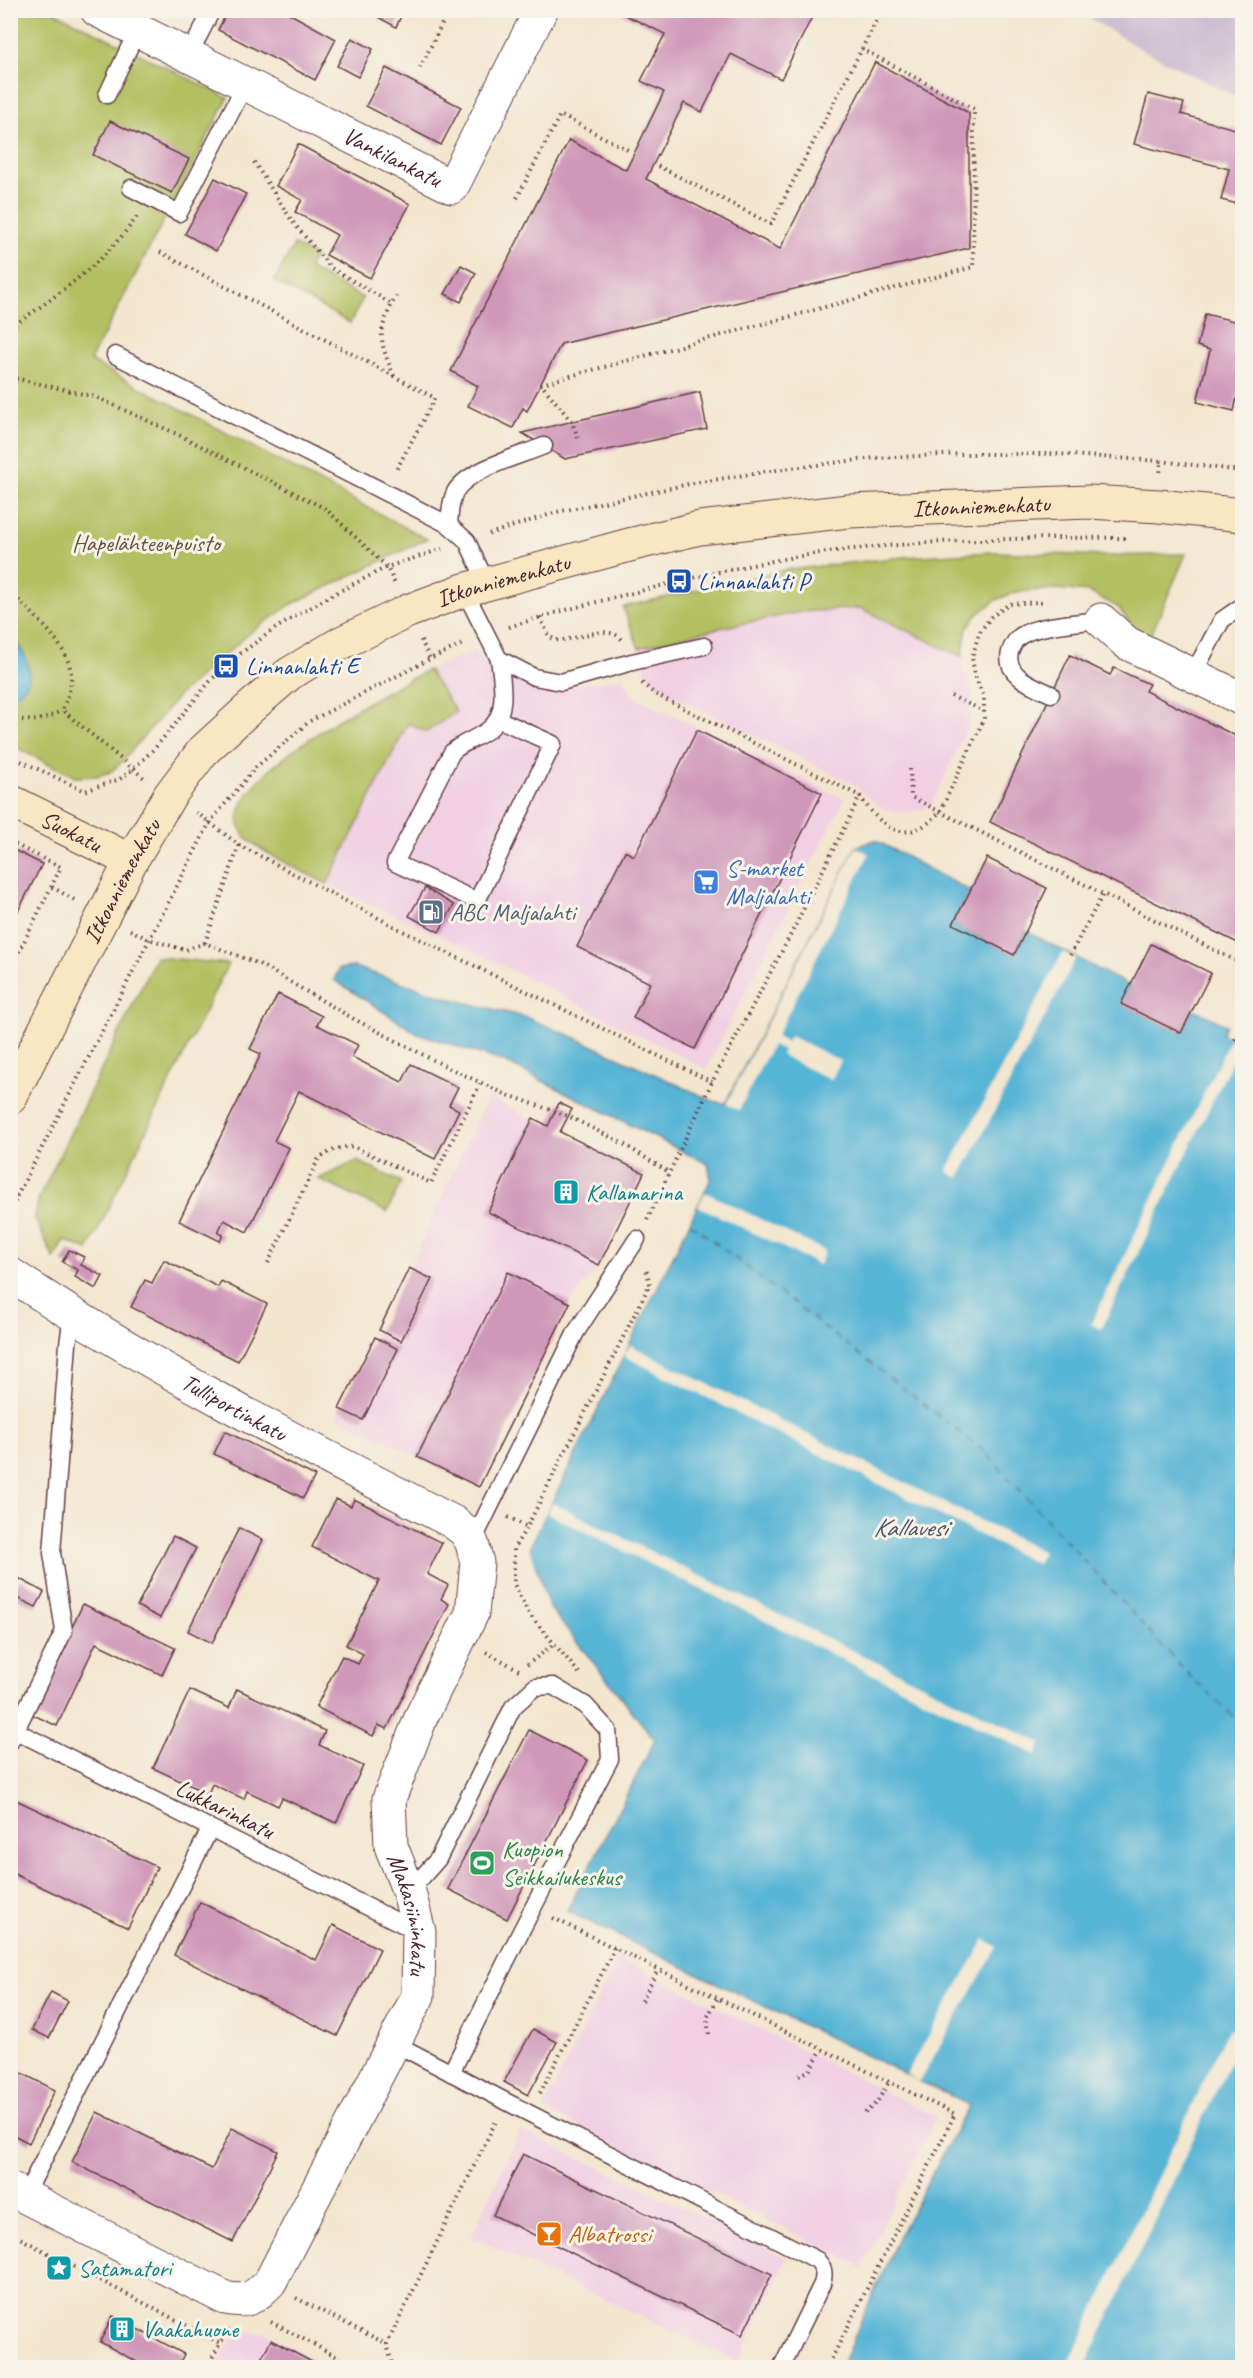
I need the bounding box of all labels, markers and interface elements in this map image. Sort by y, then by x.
street label: Vankilankatu [338,120,448,195]
street label: Itkonniemenkatu [912,488,1052,524]
park label: Hapelähteenpuisto [72,528,222,558]
street label: Itkonniemenkatu [432,546,575,614]
bus stop icon: Linnanlahti P [664,566,694,596]
place label: Linnanlahti P [698,566,813,596]
bus stop icon: Linnanlahti E [211,651,241,681]
place label: Linnanlahti E [246,651,362,681]
street label: Suokatu [36,804,108,860]
street label: Itkonniemenkatu [76,811,169,949]
place label: S-market Maljalahti [726,853,812,911]
supermarket icon: S-market Maljalahti [691,867,721,897]
fuel station icon: ABC Maljalahti [416,897,446,927]
place label: ABC Maljalahti [450,897,578,927]
building icon: Kallamarina [551,1177,581,1207]
place label: Kallamarina [586,1177,684,1207]
street label: Tulliportinkatu [176,1367,294,1449]
water label: Kallavesi [873,1511,953,1544]
street label: Lukkarinkatu [171,1772,281,1847]
place label: Kuopion Seikkailukeskus [502,1834,624,1892]
sports icon: Kuopion Seikkailukeskus [467,1848,497,1878]
street label: Makasiininkatu [380,1849,434,1978]
bar icon: Albatrossi [534,2219,564,2249]
place label: Albatrossi [568,2219,654,2249]
place icon: Satamatori [44,2253,74,2283]
place label: Satamatori [78,2253,174,2283]
building icon: Vaakahuone [107,2314,137,2344]
place label: Vaakahuone [142,2314,240,2344]

